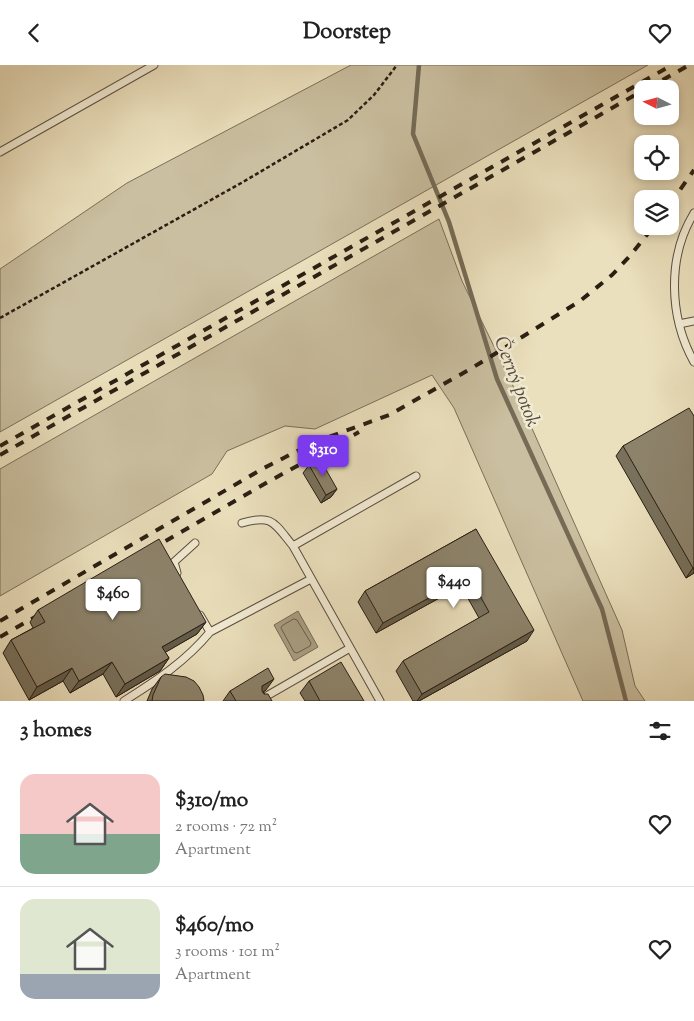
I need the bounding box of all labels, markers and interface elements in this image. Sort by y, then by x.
text: Doorstep [303,17,391,49]
icon: back [20,19,48,47]
icon: heart [646,19,674,47]
north arrow [634,80,679,125]
map controls [634,80,679,235]
button: locate [634,135,679,180]
button: layers [634,190,679,235]
water label: Černý potok [485,332,547,431]
pin: $310 [293,435,353,477]
text: $310 [309,439,337,462]
pin: $440 [424,567,484,609]
text: $440 [438,571,470,594]
pin: $460 [83,579,143,621]
text: $460 [97,583,129,606]
text: 3 homes [20,716,92,746]
icon: filters [646,717,674,745]
text: $310/mo [175,786,248,816]
icon: home [60,794,120,854]
icon: heart [646,810,674,838]
text: 2 rooms · 72 m² [175,816,277,839]
text: Apartment [175,839,251,862]
text: $460/mo [175,911,254,941]
icon: home [60,919,120,979]
icon: heart [646,935,674,963]
text: 3 rooms · 101 m² [175,941,280,964]
text: Apartment [175,964,251,987]

